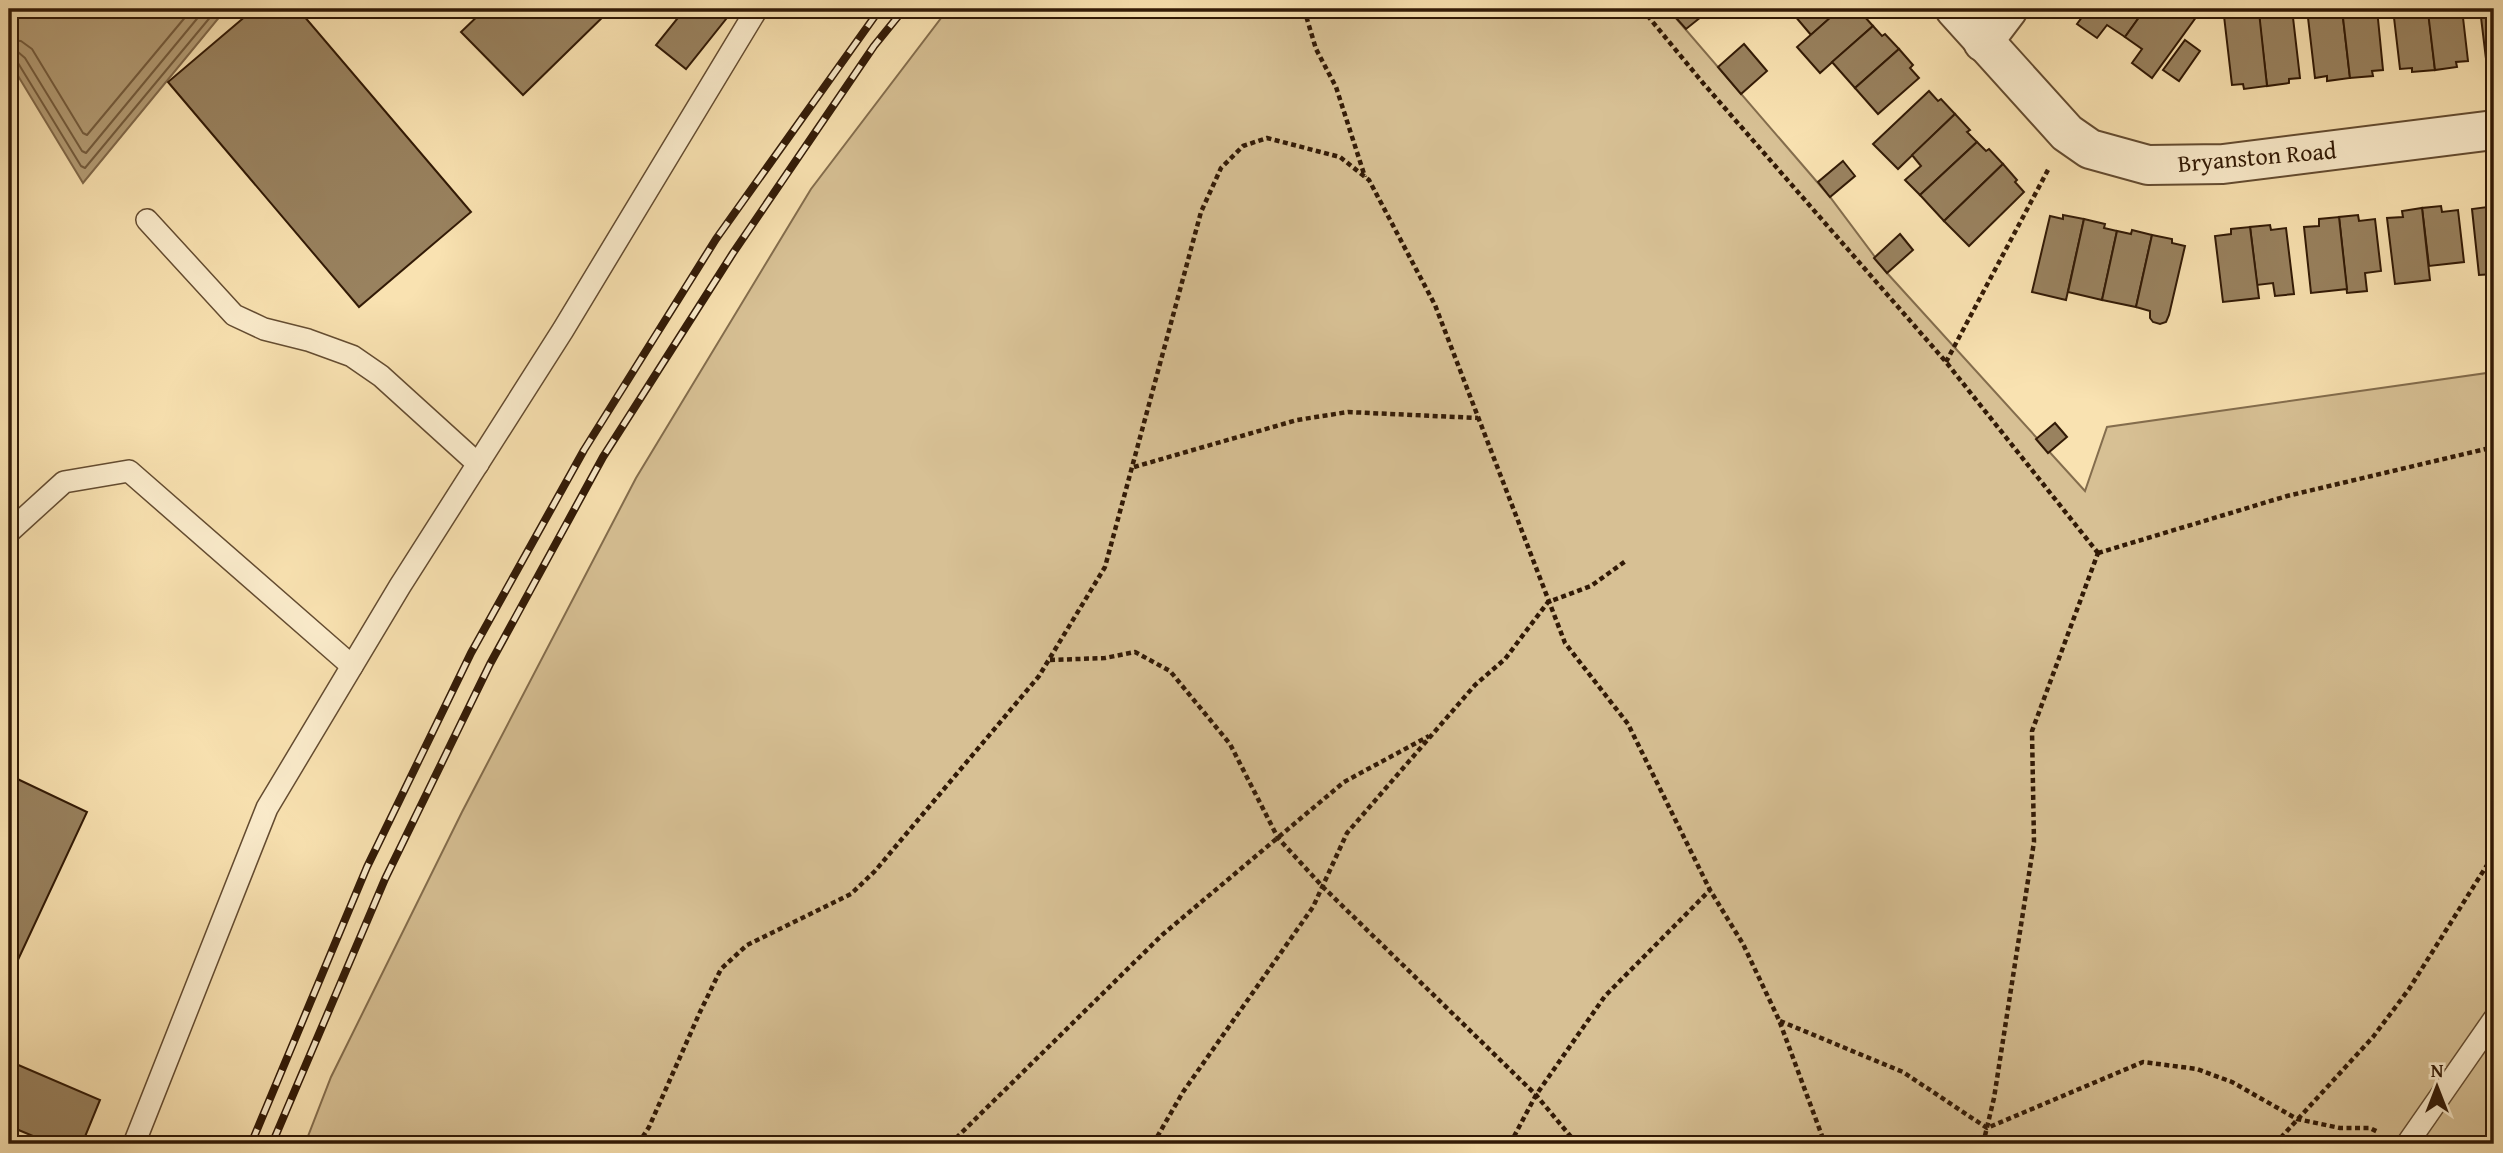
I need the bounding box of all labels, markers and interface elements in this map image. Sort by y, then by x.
street label: Bryanston Road [2176,132,2338,181]
north arrow [2402,1052,2472,1122]
text: N [2431,1056,2444,1084]

